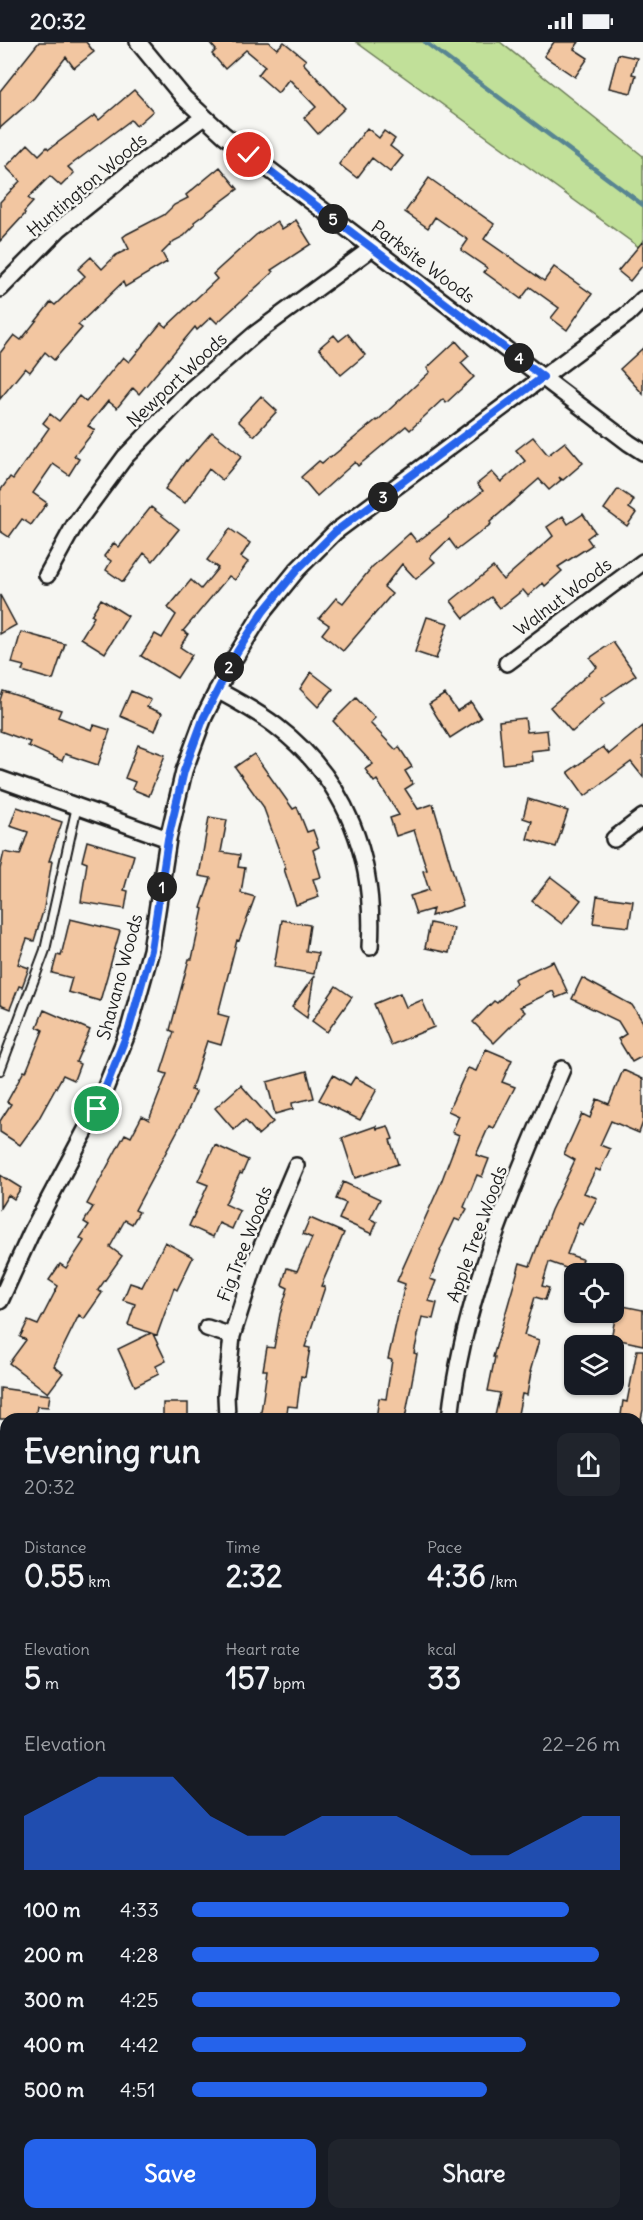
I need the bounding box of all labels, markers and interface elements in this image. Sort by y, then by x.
text: 20:32 [30,7,86,35]
street label: Huntington Woods [22,128,151,242]
pin [223,129,274,180]
icon: check [232,138,265,171]
pin: 5 [318,204,348,234]
text: 5 [328,209,338,229]
street label: Parksite Woods [367,215,480,308]
street label: Newport Woods [122,327,232,432]
pin: 4 [504,343,534,373]
text: 4 [514,348,524,368]
pin: 3 [368,482,398,512]
text: 3 [378,487,388,507]
street label: Walnut Woods [509,553,616,641]
pin: 2 [214,652,244,682]
text: 2 [225,657,233,677]
pin: 1 [147,872,177,902]
text: 1 [159,877,165,897]
street label: Shavano Woods [92,912,147,1042]
pin [71,1083,122,1134]
icon: arrive [80,1092,113,1125]
street label: Apple Tree Woods [441,1162,512,1305]
street label: Fig Tree Woods [212,1183,277,1305]
map controls [564,1263,624,1395]
button: locate [564,1263,624,1323]
button: layers [564,1335,624,1395]
text: Evening run [24,1430,200,1472]
button: share [557,1433,620,1496]
text: 20:32 [24,1474,75,1499]
text: Distance [24,1537,86,1557]
text: Time [226,1537,260,1557]
text: Pace [427,1537,462,1557]
text: 0.55 [24,1557,84,1595]
text: 2:32 [226,1557,282,1595]
text: 4:36 [427,1557,486,1595]
text: km [84,1571,110,1591]
text: /km [486,1571,518,1591]
text: Elevation [24,1639,90,1659]
text: Heart rate [226,1639,300,1659]
text: kcal [427,1639,456,1659]
text: 5 [24,1659,41,1697]
text: 157 [226,1659,270,1697]
text: 33 [427,1659,461,1697]
text: m [41,1673,59,1693]
text: bpm [270,1673,305,1693]
text: Elevation [24,1731,106,1756]
text: 22–26 m [542,1731,620,1756]
text: 100 m [24,1897,81,1922]
text: 4:33 [120,1897,159,1922]
text: 200 m [24,1942,84,1967]
text: 4:28 [120,1942,159,1967]
text: 300 m [24,1987,84,2012]
text: 4:25 [120,1987,159,2012]
text: 400 m [24,2032,84,2057]
text: 4:42 [120,2032,159,2057]
text: 500 m [24,2077,84,2102]
text: 4:51 [120,2077,156,2102]
button: Save [24,2139,316,2208]
button: Share [328,2139,620,2208]

